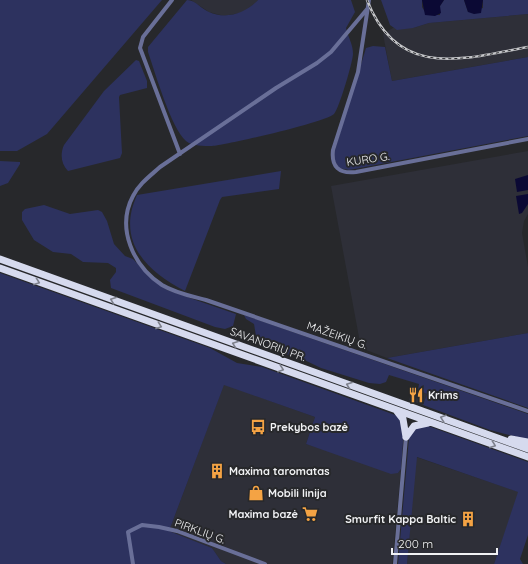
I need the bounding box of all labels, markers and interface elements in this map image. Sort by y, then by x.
street label: KURO G. [346,149,390,169]
one-way arrow [33,277,40,285]
one-way arrow [109,297,116,305]
street label: MAŽEIKIŲ G. [305,318,369,352]
one-way arrow [155,321,162,329]
street label: SAVANORIŲ PR. [228,324,308,364]
one-way arrow [231,341,238,349]
one-way arrow [278,365,285,373]
one-way arrow [346,382,353,390]
restaurant icon: Krims [407,386,425,404]
place label: Krims [428,388,458,402]
one-way arrow [439,415,446,423]
bus stop icon: Prekybos bazė [249,418,267,436]
place label: Prekybos bazė [270,420,349,434]
one-way arrow [490,440,497,448]
building icon: Maxima taromatas [208,462,226,480]
place label: Maxima taromatas [229,464,330,478]
shop icon: Mobili linija [247,484,265,502]
place label: Mobili linija [268,486,327,500]
supermarket icon: Maxima bazė [301,505,319,523]
place label: Maxima bazė [228,507,298,521]
building icon: Smurfit Kappa Baltic [459,510,477,528]
place label: Smurfit Kappa Baltic [345,512,456,526]
street label: PIRKLIŲ G. [173,515,227,547]
scale bar [392,530,497,556]
text: 200 m [398,536,433,551]

